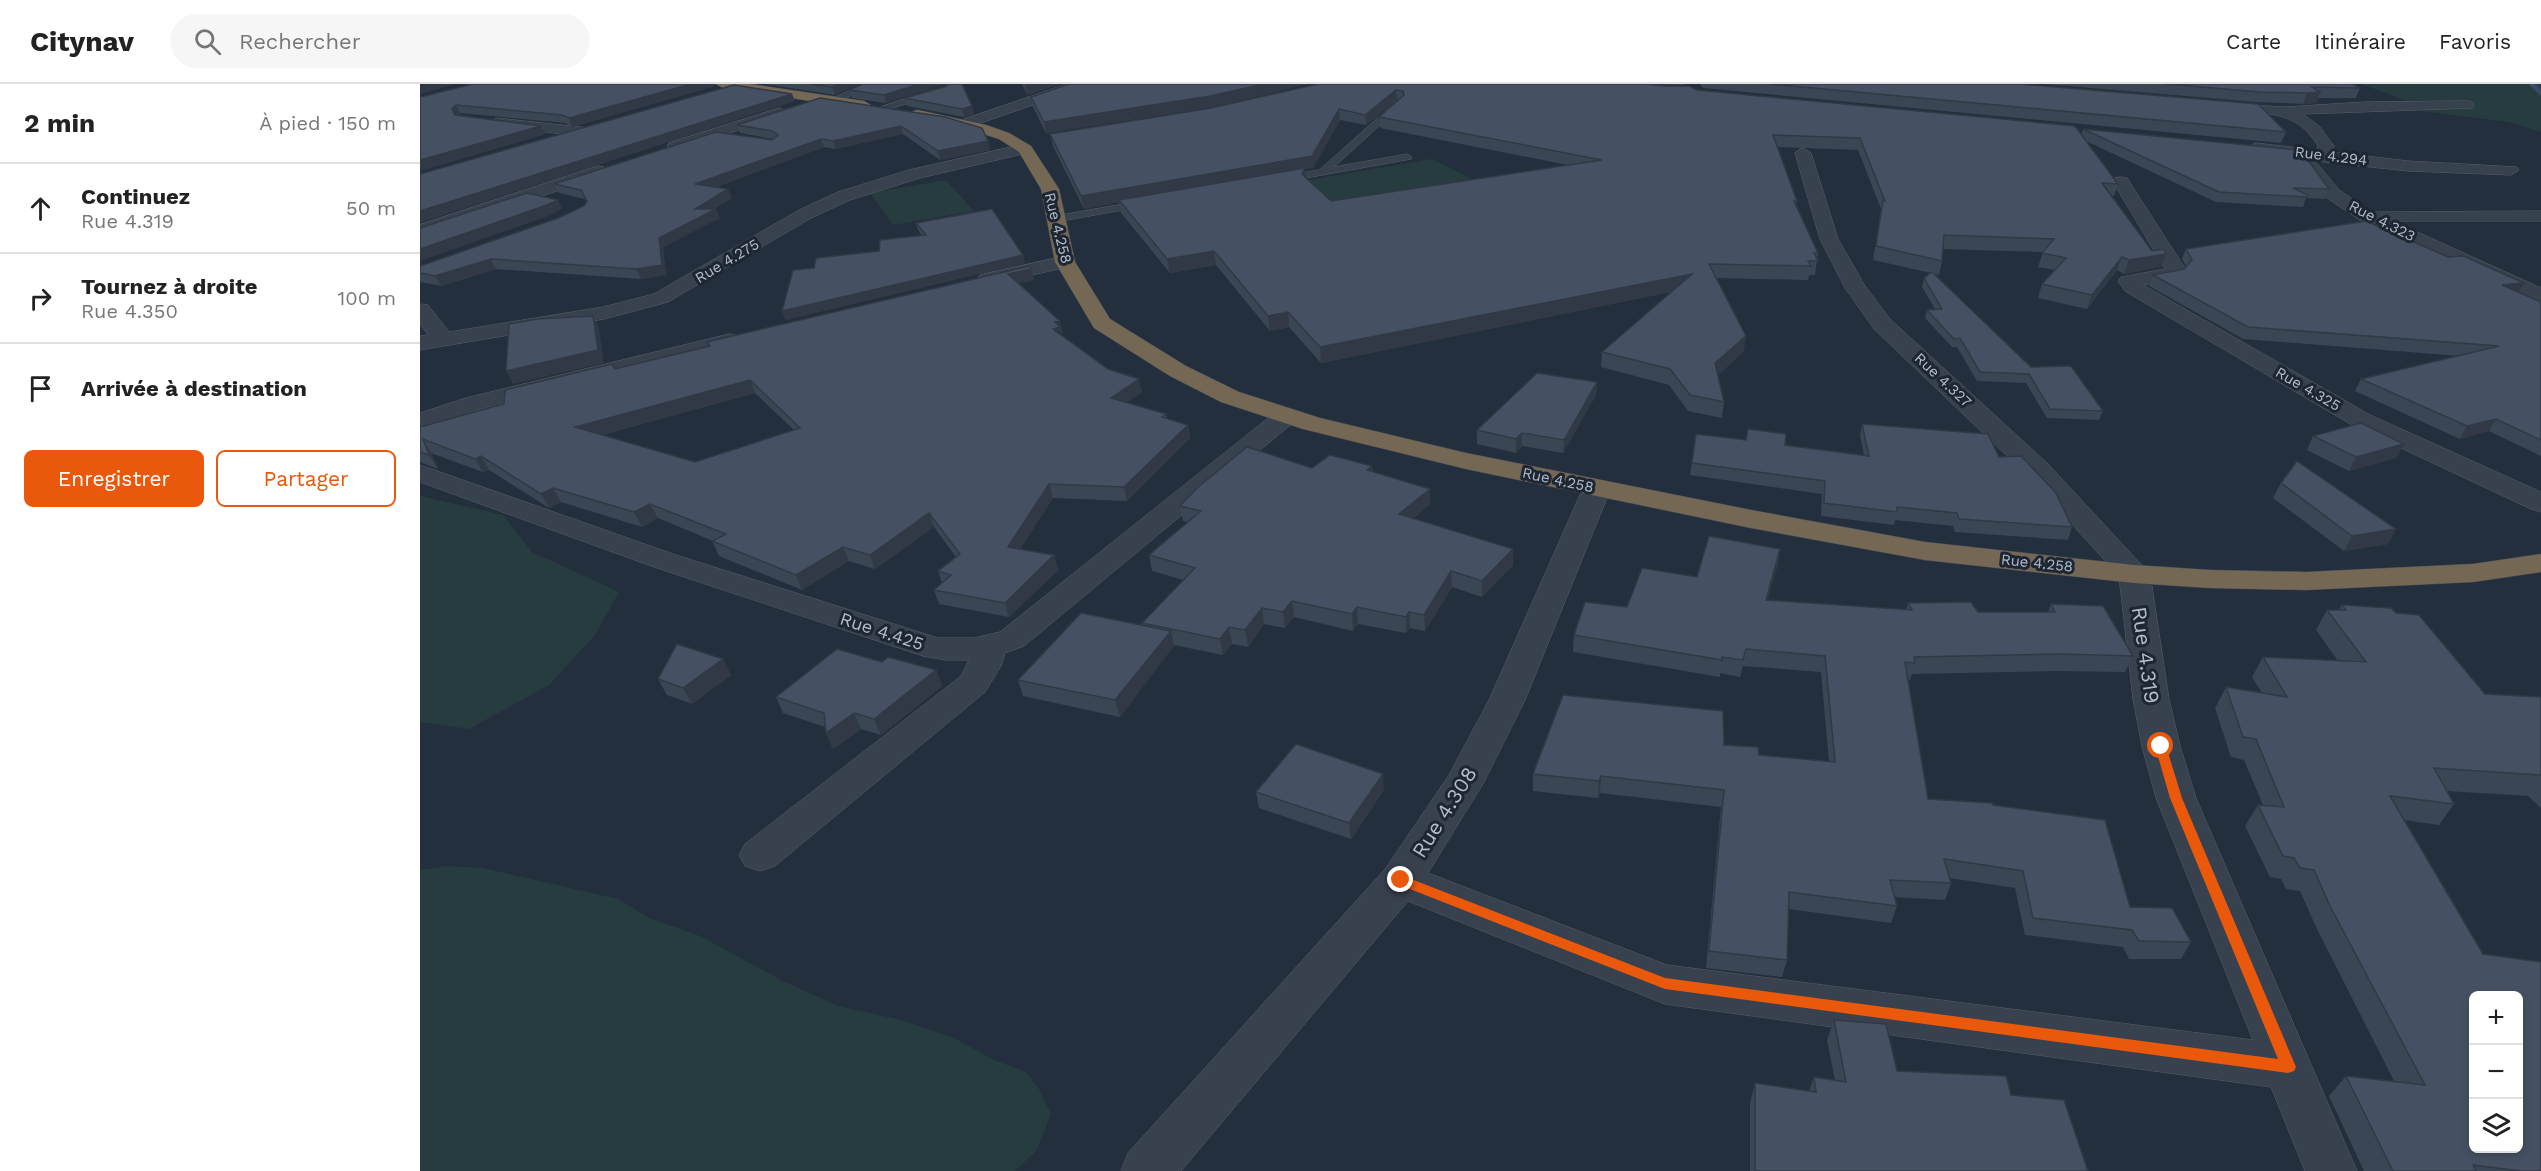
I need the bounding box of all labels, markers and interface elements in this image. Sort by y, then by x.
search box [170,14,590,68]
text: Citynav [30,25,134,58]
icon: search [191,25,224,58]
text: Rechercher [239,29,361,54]
text: Carte [2226,29,2281,54]
text: Itinéraire [2314,29,2406,54]
text: Favoris [2439,29,2511,54]
text: 2 min [24,108,95,138]
text: À pied · 150 m [259,111,396,135]
street label: Rue 4.294 [2294,143,2368,169]
text: Continuez [81,184,190,209]
street label: Rue 4.258 [1040,191,1076,265]
icon: ahead [24,192,57,225]
text: 50 m [346,196,396,220]
street label: Rue 4.323 [2346,197,2418,245]
text: Rue 4.319 [81,209,174,233]
street label: Rue 4.275 [692,235,762,287]
text: Tournez à droite [81,274,258,299]
icon: right [24,282,57,315]
text: 100 m [337,286,396,310]
text: Rue 4.350 [81,299,178,323]
street label: Rue 4.327 [1911,349,1975,411]
street label: Rue 4.325 [2272,363,2344,415]
icon: arrive [24,372,57,405]
text: Arrivée à destination [81,376,307,401]
button: Enregistrer [24,450,204,507]
button: Partager [216,450,396,507]
street label: Rue 4.258 [1521,464,1595,496]
street label: Rue 4.258 [2000,550,2074,576]
street label: Rue 4.319 [2127,605,2165,705]
street label: Rue 4.425 [837,608,927,654]
route start [2147,732,2173,758]
street label: Rue 4.308 [1406,762,1482,862]
route end [1387,866,1413,892]
map controls [2469,991,2523,1153]
button: + [2469,991,2523,1045]
button: − [2469,1045,2523,1099]
button: layers [2469,1099,2523,1153]

